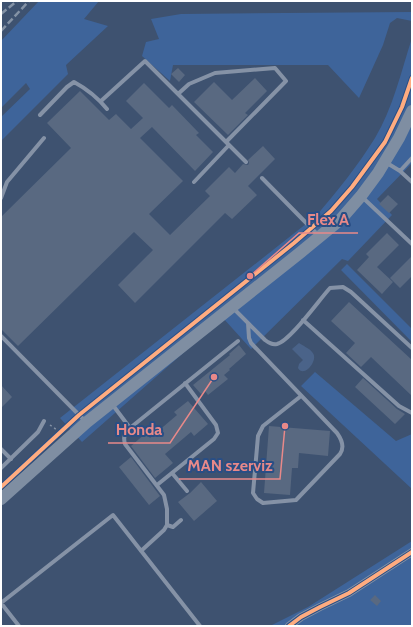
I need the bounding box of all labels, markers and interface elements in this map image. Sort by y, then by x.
callout: Flex A [299,205,358,233]
text: Flex A [307,210,349,229]
callout: Honda [108,415,170,443]
text: Honda [116,420,162,439]
callout: MAN szerviz [179,451,280,479]
text: MAN szerviz [187,456,273,475]

